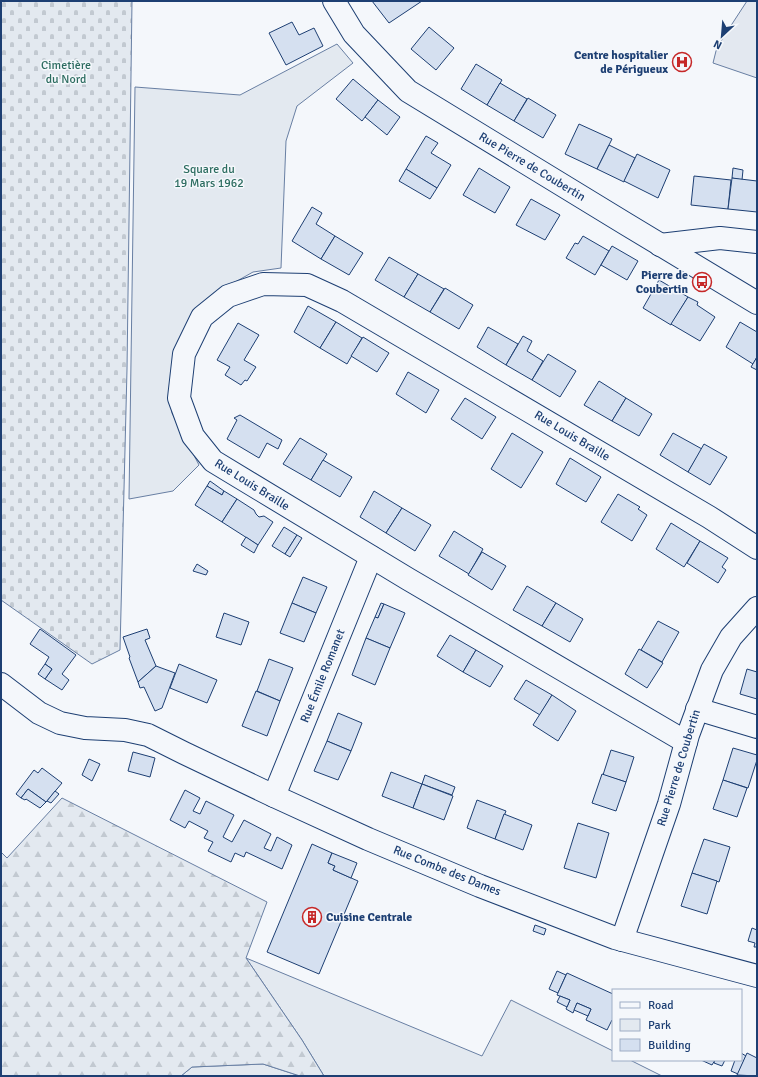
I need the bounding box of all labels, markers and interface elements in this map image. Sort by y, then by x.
north arrow [702,16,742,56]
text: N [712,37,724,52]
place label: Centre hospitalier de Périgueux [574,48,668,77]
hospital icon: Centre hospitalier de Périgueux [671,51,693,73]
park label: Cimetière du Nord [41,58,91,87]
street label: Rue Pierre de Coubertin [476,129,588,205]
park label: Square du 19 Mars 1962 [174,162,244,191]
place label: Pierre de Coubertin [636,268,688,297]
bus stop icon: Pierre de Coubertin [691,271,713,293]
street label: Rue Louis Braille [531,408,613,464]
street label: Rue Louis Braille [212,456,292,514]
street label: Rue Émile Romanet [297,627,349,725]
street label: Rue Pierre de Coubertin [654,708,704,828]
street label: Rue Combe des Dames [391,843,503,899]
building icon: Cuisine Centrale [301,906,323,928]
place label: Cuisine Centrale [326,910,412,925]
legend [612,989,742,1061]
text: Road [648,998,674,1013]
text: Park [648,1018,671,1033]
text: Building [648,1038,691,1053]

